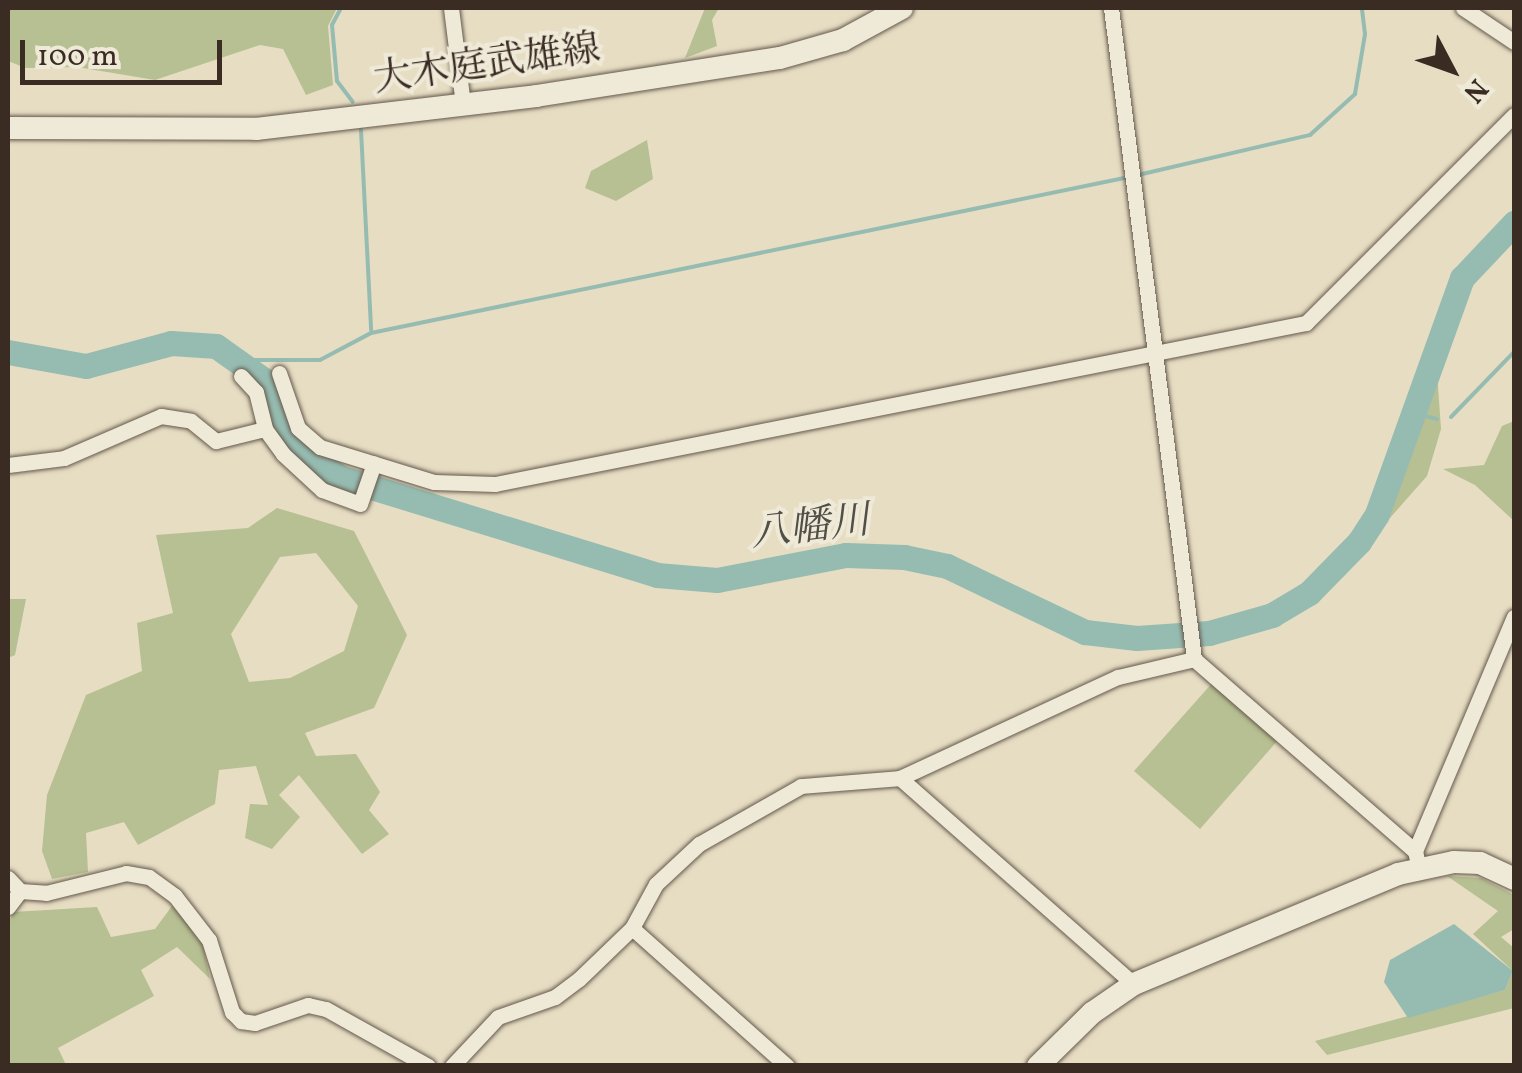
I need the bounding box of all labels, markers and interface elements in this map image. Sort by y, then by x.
scale bar [25,20,228,82]
north arrow [1402,20,1502,120]
street label: 大木庭武雄線 [371,28,603,104]
text: 100 m [37,36,118,78]
text: N [1454,70,1496,110]
water label: 八幡川 [748,498,872,560]

